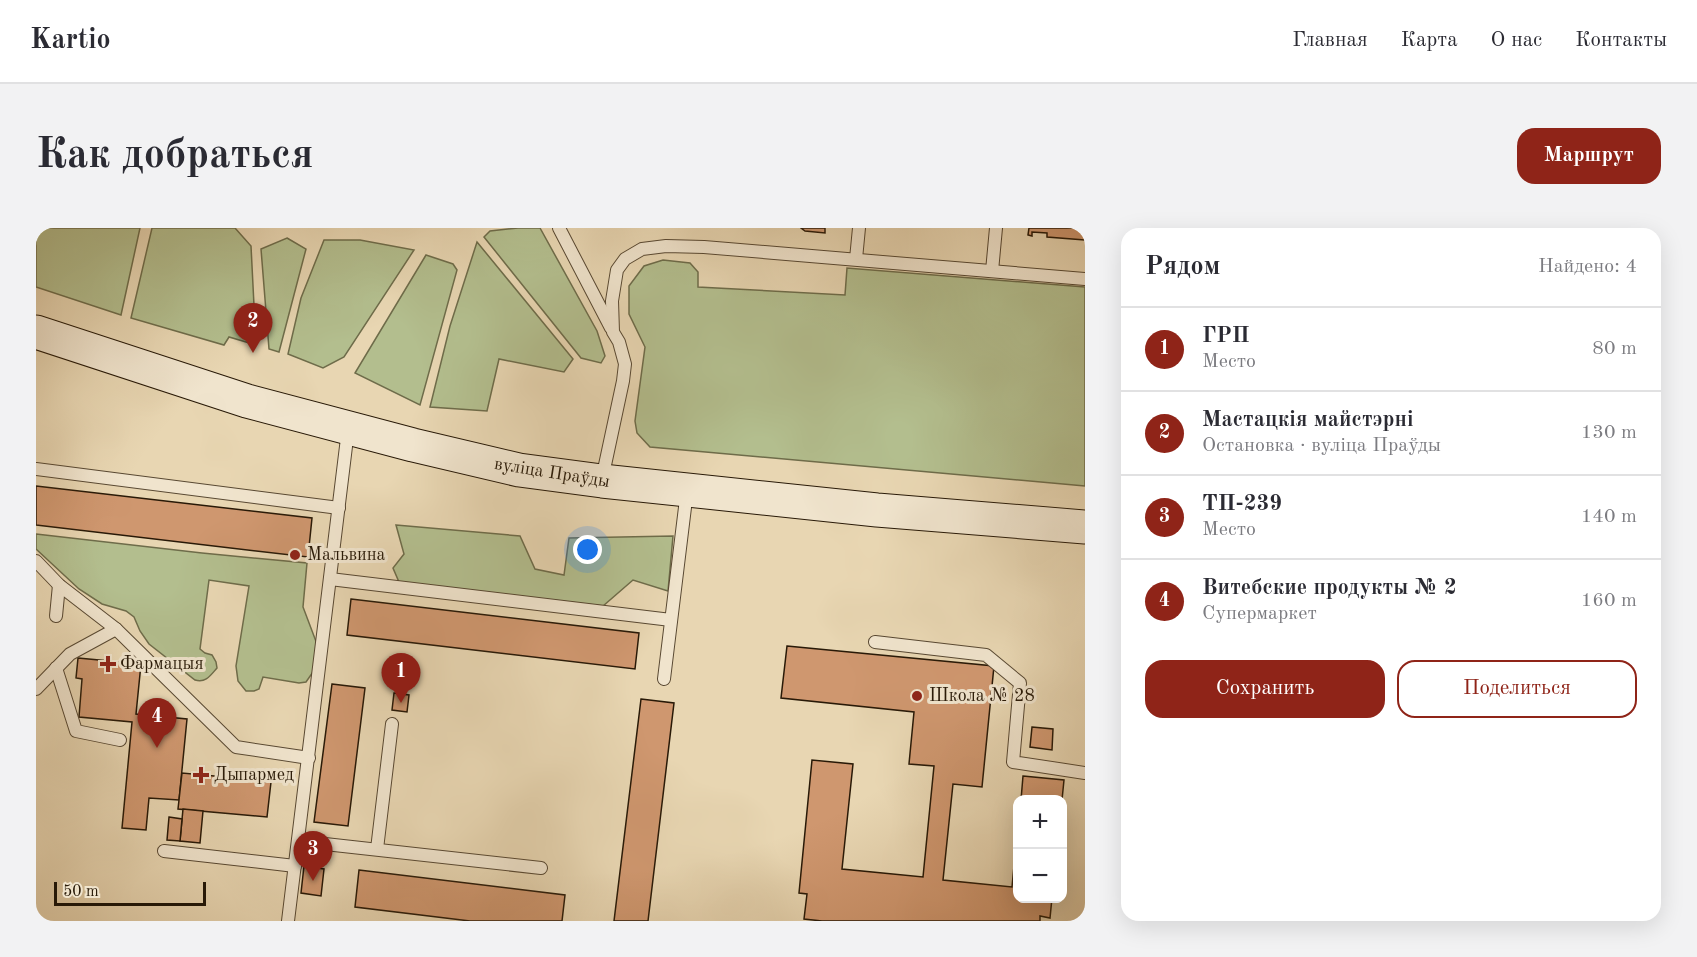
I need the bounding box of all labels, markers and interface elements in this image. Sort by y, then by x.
text: Kartio [30,27,111,55]
text: Главная [1292,30,1368,51]
text: Карта [1401,30,1458,51]
text: О нас [1491,30,1542,51]
text: Контакты [1575,30,1667,51]
button: Маршрут [1517,128,1661,184]
text: Как добраться [36,135,313,177]
text: Рядом [1145,254,1220,280]
text: Найдено: 4 [1538,257,1637,277]
pin: 2 [234,304,272,353]
text: ГРП [1202,325,1250,347]
text: 1 [1159,339,1170,359]
text: 80 m [1592,339,1637,359]
text: Место [1202,352,1256,372]
text: Мастацкія майстэрні [1202,409,1414,431]
text: 2 [1159,423,1170,443]
text: 130 m [1581,423,1637,443]
text: Остановка · вуліца Праўды [1202,436,1441,456]
street label: вуліца Праўды [493,455,611,491]
text: ТП-239 [1202,493,1282,515]
text: 3 [1159,507,1170,527]
text: 140 m [1581,507,1637,527]
text: Место [1202,520,1256,540]
your location [573,535,602,564]
place label: Мальвина [307,546,386,564]
marker: Мальвина [288,548,302,562]
text: Витебские продукты № 2 [1202,577,1457,599]
text: 4 [1159,591,1170,611]
text: 160 m [1581,591,1637,611]
text: Супермаркет [1202,604,1317,624]
pin: 1 [382,654,421,703]
place label: Фармацыя [120,655,204,673]
marker: Фармацыя [101,657,115,671]
button: Сохранить [1145,660,1385,718]
button: Поделиться [1397,660,1637,718]
place label: Школа № 28 [929,687,1035,705]
marker: Школа № 28 [910,689,924,703]
pin: 4 [138,698,176,748]
marker: Дыпармед [192,766,210,784]
place label: Дыпармед [214,766,294,784]
map controls [1013,795,1067,903]
button: + [1013,795,1067,849]
pin: 3 [294,832,332,881]
button: − [1013,849,1067,903]
scale bar [54,879,206,906]
text: 50 m [63,884,99,900]

